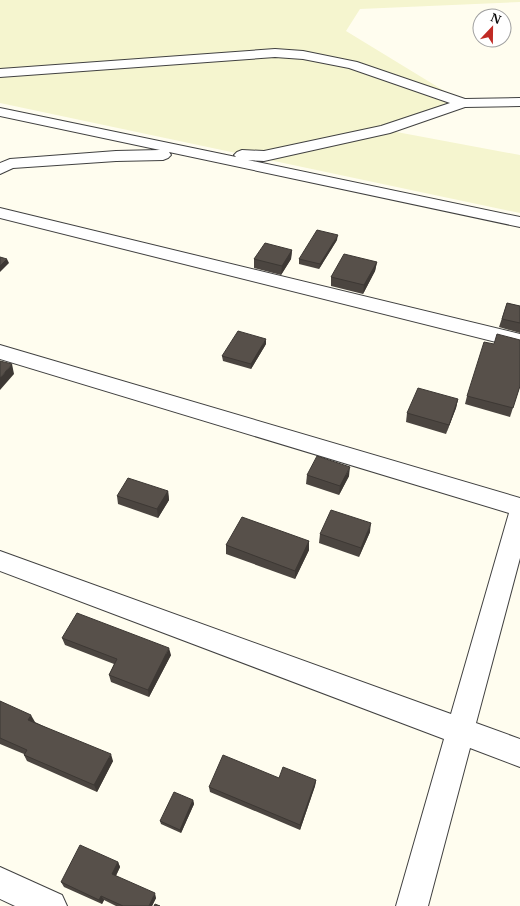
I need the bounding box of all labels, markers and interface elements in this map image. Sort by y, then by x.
north arrow [472,8,512,48]
text: N [488,10,504,27]

